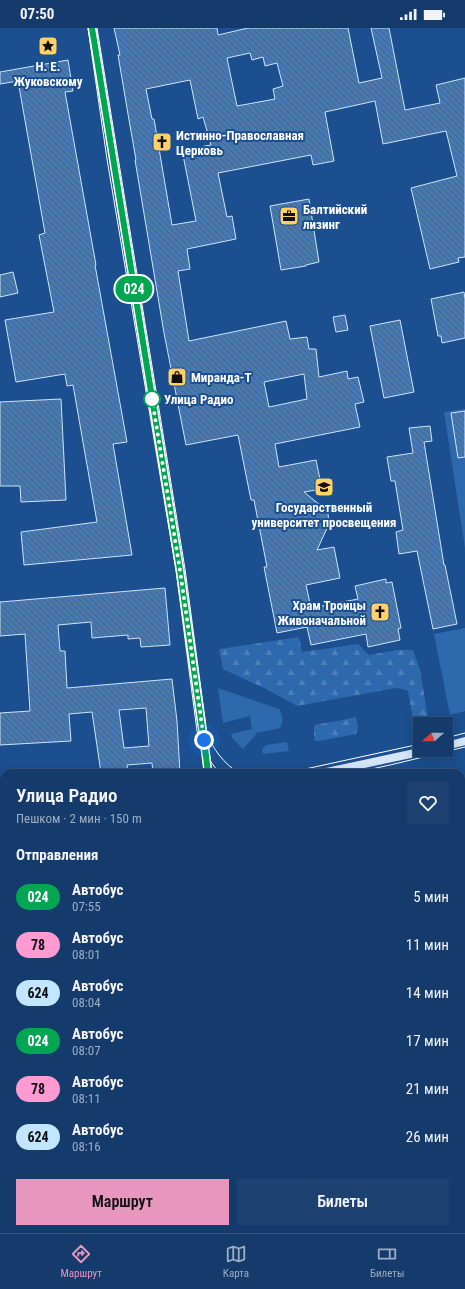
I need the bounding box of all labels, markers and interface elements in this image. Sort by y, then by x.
text: 07:50 [20,5,54,23]
place icon: Н. Е. Жуковскому [37,35,59,57]
place label: Н. Е. Жуковскому [13,59,83,89]
place label: Истинно-Православная Церковь [176,128,304,158]
church icon: Истинно-Православная Церковь [151,131,173,153]
place label: Балтийский лизинг [303,202,367,232]
office icon: Балтийский лизинг [278,205,300,227]
line badge: 024 [111,276,157,302]
text: 024 [123,281,145,297]
shop icon: Миранда-Т [166,366,188,388]
place label: Миранда-Т [191,370,252,385]
marker: Улица Радио [143,390,161,408]
place label: Улица Радио [164,392,234,407]
school or university icon: Государственный университет просвещения [313,476,335,498]
place label: Государственный университет просвещения [252,500,396,530]
place label: Храм Троицы Живоначальной [278,598,366,628]
church icon: Храм Троицы Живоначальной [369,601,391,623]
north arrow [413,717,453,757]
map controls [413,717,453,757]
your location [194,730,214,750]
button: heart [407,782,449,824]
text: Улица Радио [16,784,118,807]
text: Пешком · 2 мин · 150 m [16,811,142,826]
text: Отправления [16,846,98,864]
text: Автобус [72,881,123,899]
text: 5 мин [413,888,449,906]
text: 024 [27,889,49,905]
text: 07:55 [72,899,101,914]
text: Автобус [72,929,123,947]
text: 11 мин [406,936,449,954]
text: 78 [31,937,45,953]
text: 08:01 [72,947,101,962]
text: Автобус [72,977,123,995]
text: 14 мин [406,984,449,1002]
text: 624 [27,985,49,1001]
text: 08:04 [72,995,101,1010]
text: Автобус [72,1025,123,1043]
text: 17 мин [406,1032,449,1050]
text: 024 [27,1033,49,1049]
text: 08:07 [72,1043,101,1058]
text: Автобус [72,1073,123,1091]
text: 21 мин [406,1080,449,1098]
text: 78 [31,1081,45,1097]
text: 08:11 [72,1091,101,1106]
text: Автобус [72,1121,123,1139]
text: 26 мин [406,1128,449,1146]
text: 624 [27,1129,49,1145]
text: 08:16 [72,1139,101,1154]
button: Маршрут [16,1179,229,1225]
button: Билеты [237,1179,449,1225]
tab: Маршрут [60,1243,102,1280]
tab: Карта [223,1243,249,1280]
tab: Билеты [370,1243,405,1280]

